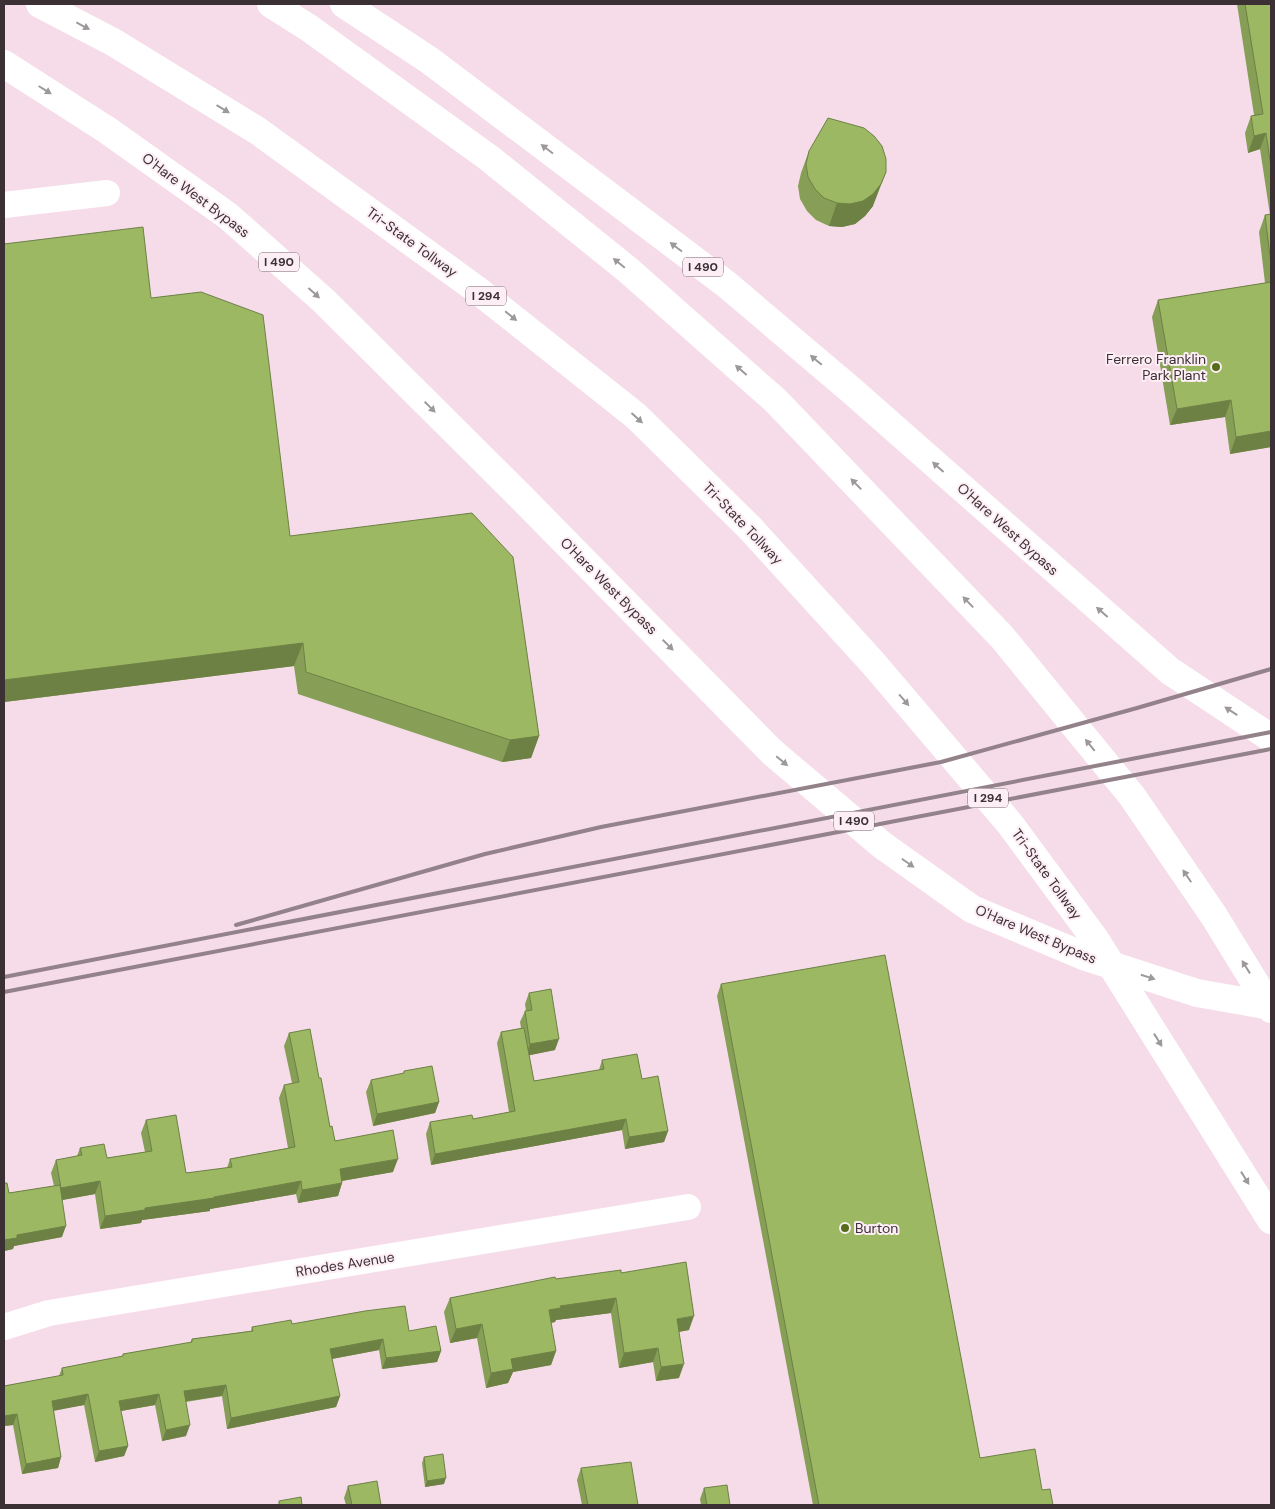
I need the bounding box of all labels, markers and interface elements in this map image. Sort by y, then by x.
one-way arrow [76,22,90,30]
one-way arrow [38,86,52,95]
one-way arrow [216,105,229,114]
one-way arrow [540,144,554,154]
street label: O'Hare West Bypass [139,149,253,241]
street label: Tri-State Tollway [363,203,461,281]
one-way arrow [670,241,683,252]
road number: I 490 [259,252,299,272]
one-way arrow [612,257,625,268]
road number: I 490 [683,258,723,276]
road number: I 294 [466,286,506,306]
one-way arrow [308,287,320,299]
one-way arrow [504,311,517,322]
place label: Ferrero Franklin Park Plant [1106,350,1206,384]
one-way arrow [810,355,823,366]
marker: Ferrero Franklin Park Plant [1210,361,1222,373]
one-way arrow [735,364,747,376]
one-way arrow [424,401,436,413]
one-way arrow [631,412,643,424]
one-way arrow [932,462,945,473]
street label: Tri-State Tollway [699,478,787,568]
one-way arrow [850,479,862,491]
street label: O'Hare West Bypass [954,479,1062,579]
street label: O'Hare West Bypass [557,534,661,638]
one-way arrow [962,596,974,608]
one-way arrow [1097,606,1109,618]
one-way arrow [662,639,674,651]
one-way arrow [899,694,910,707]
one-way arrow [1224,707,1237,716]
one-way arrow [1085,739,1096,752]
one-way arrow [776,755,789,766]
road number: I 294 [968,788,1008,808]
road number: I 490 [834,811,874,830]
street label: Tri-State Tollway [1008,825,1086,923]
one-way arrow [902,858,915,868]
one-way arrow [1182,869,1191,883]
street label: O'Hare West Bypass [973,900,1099,968]
one-way arrow [1241,961,1250,974]
one-way arrow [1141,974,1156,982]
one-way arrow [1154,1033,1163,1047]
one-way arrow [1240,1171,1249,1184]
place label: Burton [855,1219,898,1237]
marker: Burton [839,1222,851,1234]
street label: Rhodes Avenue [294,1247,396,1281]

